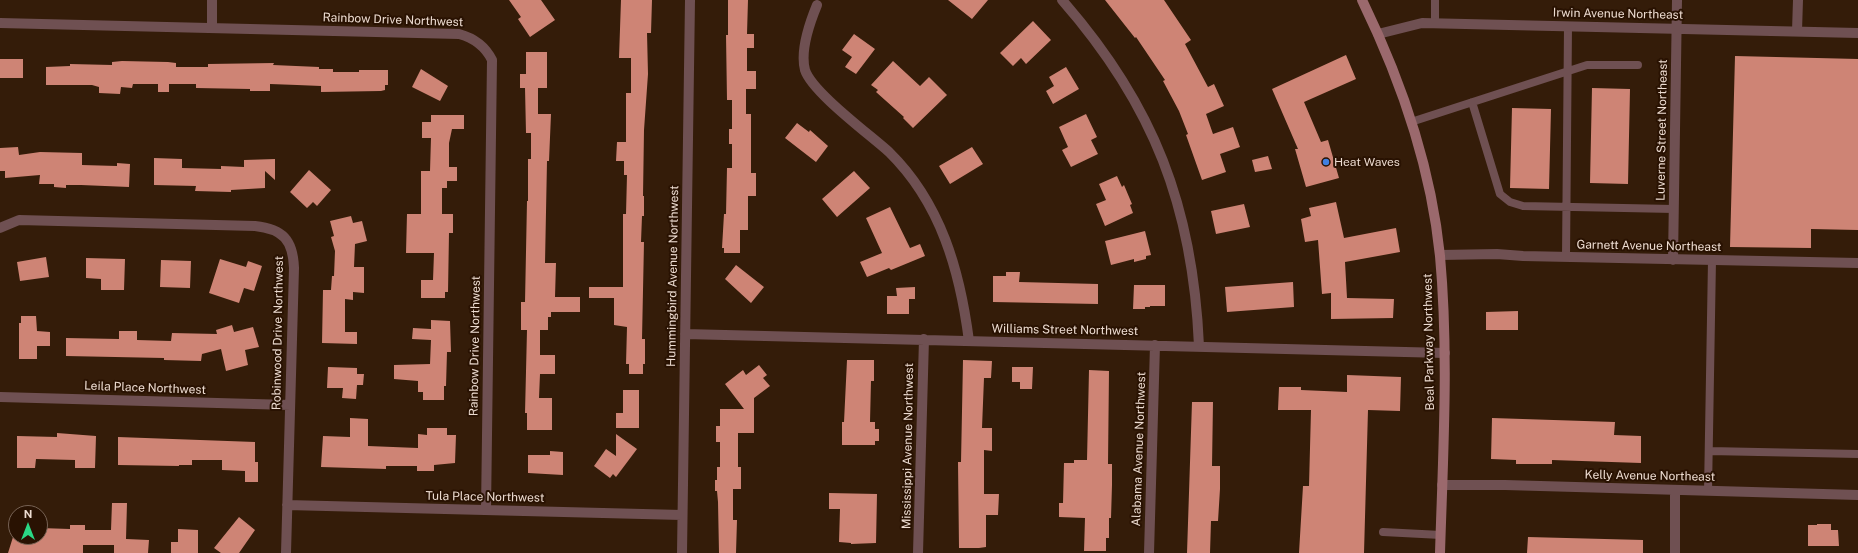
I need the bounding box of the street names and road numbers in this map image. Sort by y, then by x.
street label: Irwin Avenue Northeast [1553,6,1683,22]
street label: Rainbow Drive Northwest [322,10,464,30]
street label: Luverne Street Northeast [1654,59,1670,201]
street label: Hummingbird Avenue Northwest [664,185,682,367]
street label: Garnett Avenue Northeast [1576,238,1722,254]
street label: Robinwood Drive Northwest [269,256,287,410]
street label: Beal Parkway Northwest [1421,273,1437,411]
street label: Rainbow Drive Northwest [467,276,483,416]
street label: Williams Street Northwest [992,322,1138,338]
street label: Mississippi Avenue Northwest [899,363,917,529]
street label: Alabama Avenue Northwest [1129,371,1149,527]
street label: Leila Place Northwest [84,379,206,397]
street label: Kelly Avenue Northeast [1585,468,1715,484]
street label: Tula Place Northwest [425,489,545,505]

